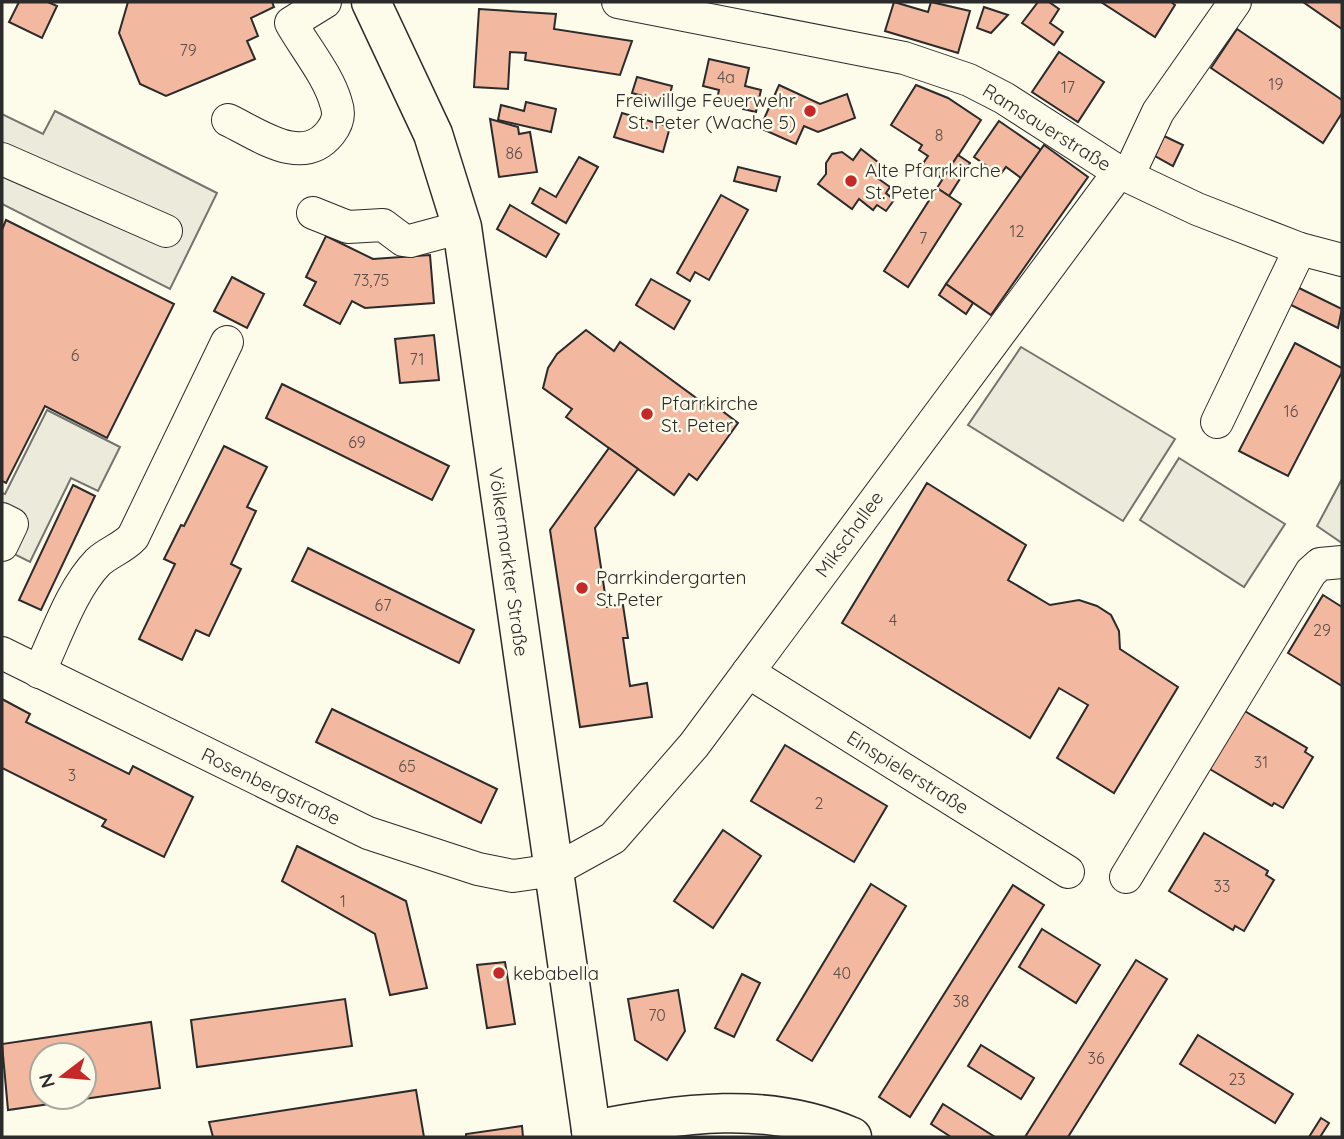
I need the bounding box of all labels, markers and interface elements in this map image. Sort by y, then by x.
house number: 79 [179,40,197,60]
house number: 4a [717,67,735,87]
house number: 19 [1269,74,1283,94]
house number: 17 [1061,77,1075,97]
street label: Ramsauerstraße [978,78,1116,176]
place label: Freiwillge Feuerwehr St. Peter (Wache 5) [615,88,797,134]
marker: Freiwillge Feuerwehr St. Peter (Wache 5) [802,103,818,119]
house number: 8 [935,125,943,145]
house number: 86 [505,143,523,163]
place label: Alte Pfarrkirche St. Peter [865,158,1001,204]
marker: Alte Pfarrkirche St. Peter [843,173,859,189]
house number: 12 [1010,221,1025,241]
house number: 7 [919,228,927,248]
house number: 73,75 [353,270,389,290]
house number: 6 [71,345,80,365]
house number: 71 [410,349,424,369]
place label: Pfarrkirche St. Peter [661,391,758,437]
house number: 16 [1284,401,1299,421]
marker: Pfarrkirche St. Peter [639,406,655,422]
house number: 69 [348,432,366,452]
street label: Völkermarkter Straße [484,466,534,658]
street label: Mikschallee [810,486,888,582]
place label: Parrkindergarten St.Peter [596,565,747,611]
marker: Parrkindergarten St.Peter [574,580,590,596]
house number: 67 [375,595,391,615]
house number: 4 [889,610,897,630]
house number: 29 [1313,620,1331,640]
street label: Einspielerstraße [842,725,974,819]
street label: Rosenbergstraße [197,742,345,830]
house number: 31 [1254,752,1268,772]
house number: 65 [398,756,416,776]
house number: 3 [68,765,76,785]
house number: 2 [815,793,824,813]
house number: 33 [1214,876,1230,896]
house number: 1 [340,891,346,911]
place label: kebabella [513,961,599,985]
house number: 40 [833,963,851,983]
marker: kebabella [491,965,507,981]
house number: 38 [952,991,970,1011]
house number: 70 [648,1005,666,1025]
north arrow [28,1041,98,1111]
house number: 36 [1088,1048,1105,1068]
house number: 23 [1228,1069,1246,1089]
text: N [33,1071,60,1091]

